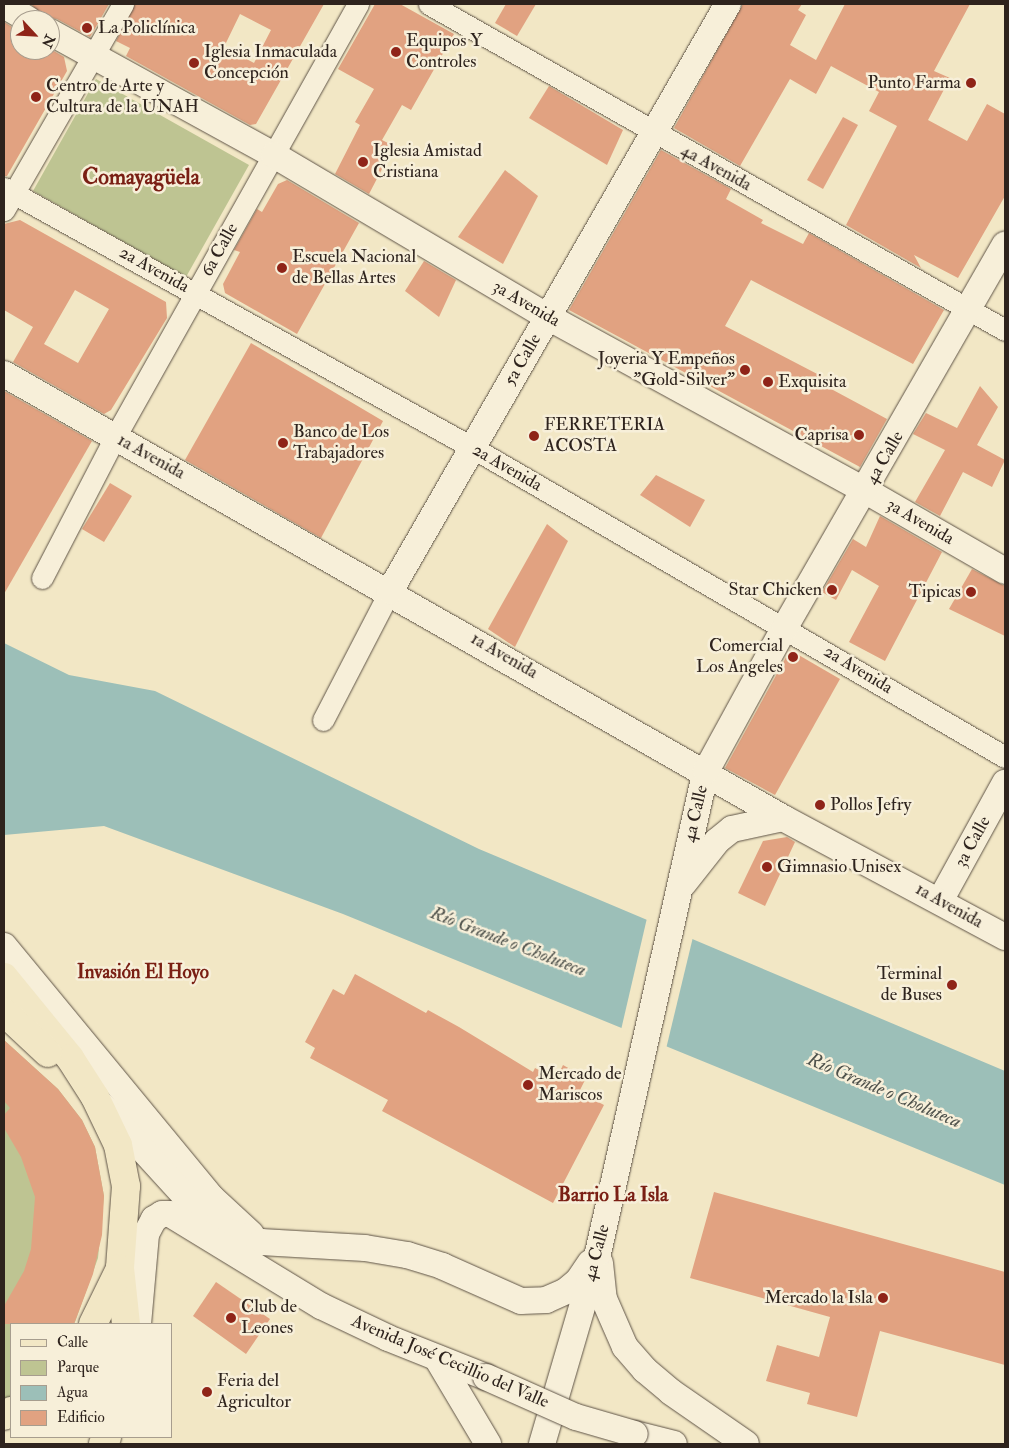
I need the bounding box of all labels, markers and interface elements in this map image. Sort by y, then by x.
north arrow [10,10,60,60]
place label: La Policlínica [98,17,195,39]
marker: La Policlínica [80,21,94,35]
place label: Equipos Y Controles [406,31,482,74]
text: N [38,32,58,50]
place label: Iglesia Inmaculada Concepción [204,42,337,84]
marker: Equipos Y Controles [390,46,402,58]
marker: Iglesia Inmaculada Concepción [188,57,200,69]
place label: Punto Farma [867,72,961,94]
place label: Centro de Arte y Cultura de la UNAH [46,76,199,118]
marker: Punto Farma [965,77,977,89]
marker: Centro de Arte y Cultura de la UNAH [30,91,42,103]
street label: 4a Avenida [677,140,755,196]
place label: Iglesia Amistad Cristiana [373,141,482,183]
marker: Iglesia Amistad Cristiana [357,156,369,168]
district label: Comayagüela [82,165,200,191]
street label: 6a Calle [197,220,243,280]
street label: 2a Avenida [115,242,193,298]
place label: Escuela Nacional de Bellas Artes [292,247,416,290]
marker: Escuela Nacional de Bellas Artes [276,262,288,274]
street label: 3a Avenida [488,276,564,332]
street label: 5a Calle [500,330,546,390]
place label: Joyeria Y Empeños "Gold-Silver" [598,349,735,392]
marker: Joyeria Y Empeños "Gold-Silver" [739,364,751,376]
place label: Exquisita [778,371,846,393]
marker: Exquisita [762,376,774,388]
place label: FERRETERIA ACOSTA [544,415,665,458]
place label: Banco de Los Trabajadores [293,422,389,464]
place label: Caprisa [794,424,849,446]
street label: 4a Calle [861,427,909,489]
marker: Caprisa [853,429,865,441]
street label: 1a Avenida [113,430,189,484]
marker: FERRETERIA ACOSTA [528,430,540,442]
marker: Banco de Los Trabajadores [277,437,289,449]
street label: 2a Avenida [468,439,546,497]
street label: 3a Avenida [882,494,958,550]
place label: Star Chicken [729,579,822,601]
place label: Tipicas [909,581,961,603]
marker: Star Chicken [826,584,838,596]
marker: Tipicas [965,586,977,598]
street label: 1a Avenida [467,628,541,684]
place label: Comercial Los Angeles [696,636,783,679]
street label: 2a Avenida [820,641,896,699]
marker: Comercial Los Angeles [787,651,799,663]
street label: 4a Calle [679,783,713,845]
place label: Pollos Jefry [830,794,911,816]
marker: Pollos Jefry [814,799,826,811]
street label: 3a Calle [950,813,996,871]
place label: Gimnasio Unisex [777,856,901,878]
marker: Gimnasio Unisex [761,861,773,873]
street label: 1a Avenida [911,879,987,933]
water label: Río Grande o Choluteca [427,902,589,982]
district label: Invasión El Hoyo [77,962,209,984]
place label: Terminal de Buses [877,964,942,1006]
marker: Terminal de Buses [946,979,958,991]
water label: Río Grande o Choluteca [804,1048,964,1134]
place label: Mercado de Mariscos [538,1064,622,1106]
marker: Mercado de Mariscos [522,1079,534,1091]
district label: Barrio La Isla [558,1182,668,1206]
street label: 4a Calle [579,1222,615,1284]
place label: Mercado la Isla [765,1287,873,1309]
marker: Mercado la Isla [877,1292,889,1304]
place label: Club de Leones [241,1297,297,1340]
street label: Avenida José Cecillio del Valle [348,1311,552,1413]
marker: Club de Leones [225,1312,237,1324]
legend [10,1323,172,1438]
text: Calle [57,1333,88,1352]
text: Parque [57,1358,99,1377]
place label: Feria del Agricultor [217,1371,291,1414]
text: Agua [57,1383,88,1402]
marker: Feria del Agricultor [201,1386,213,1398]
text: Edificio [57,1408,105,1427]

